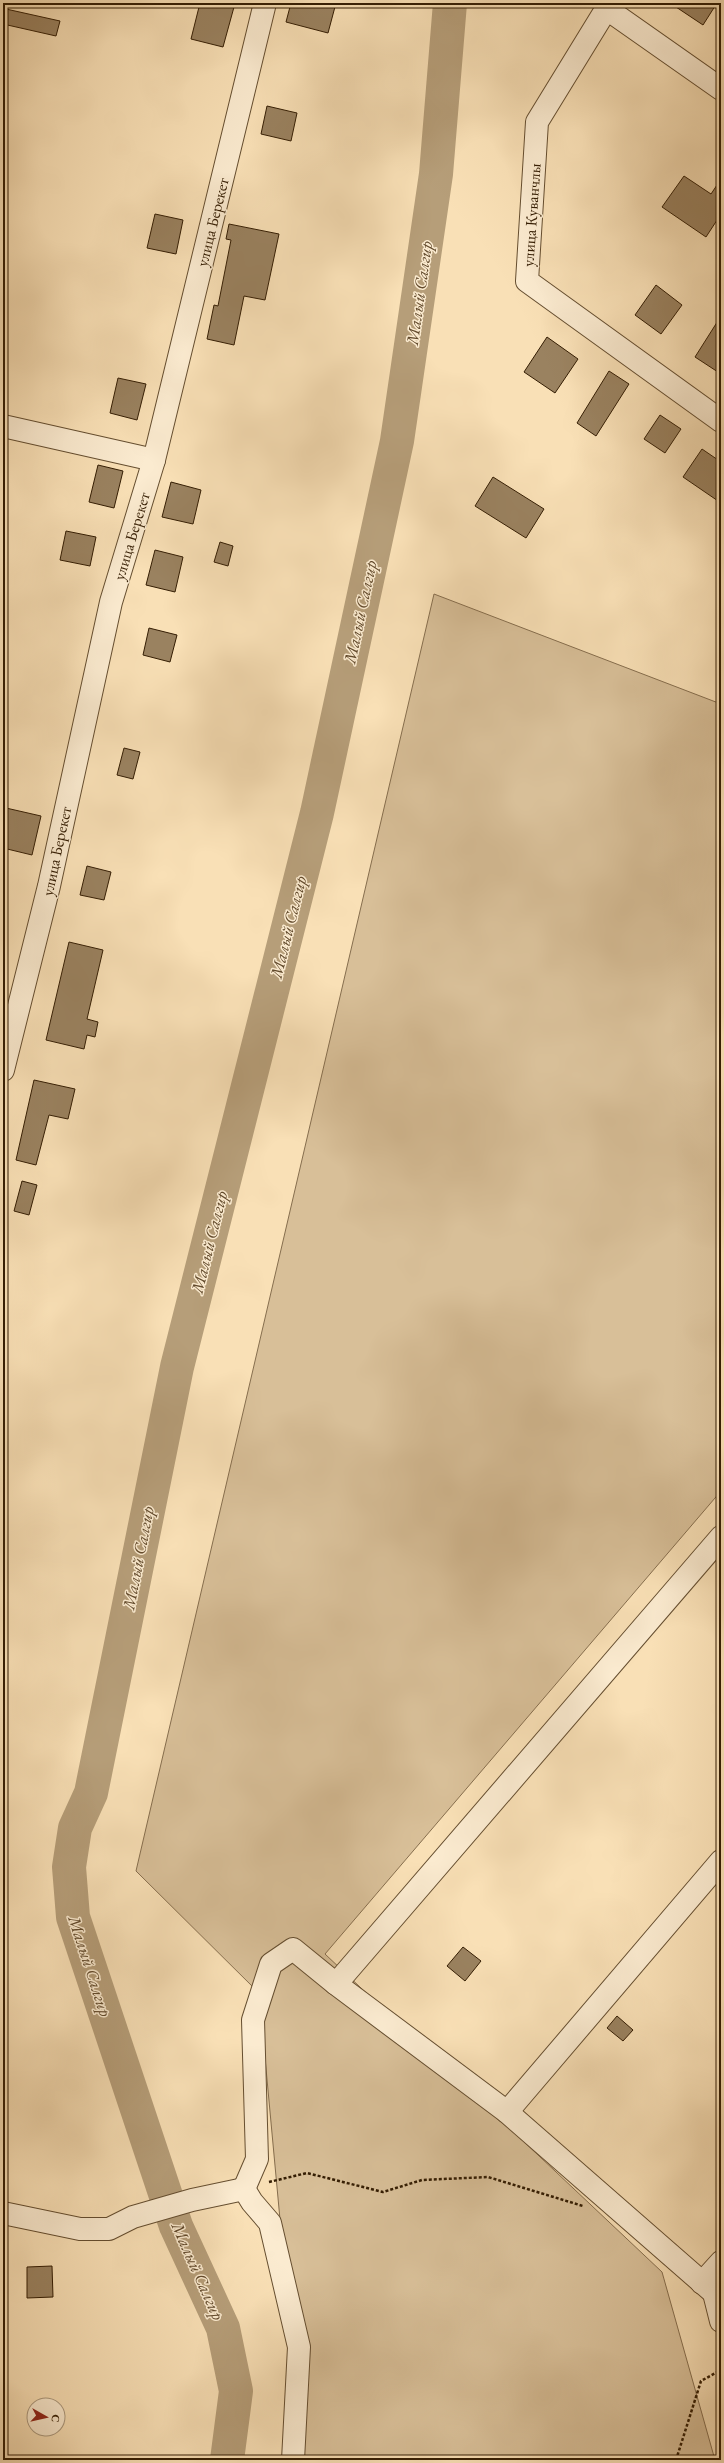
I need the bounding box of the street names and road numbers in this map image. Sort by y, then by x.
street label: улица Куванчлы [517,162,546,267]
street label: улица Берекет [191,175,234,269]
street label: улица Берекет [108,489,155,583]
street label: улица Берекет [37,804,76,898]

